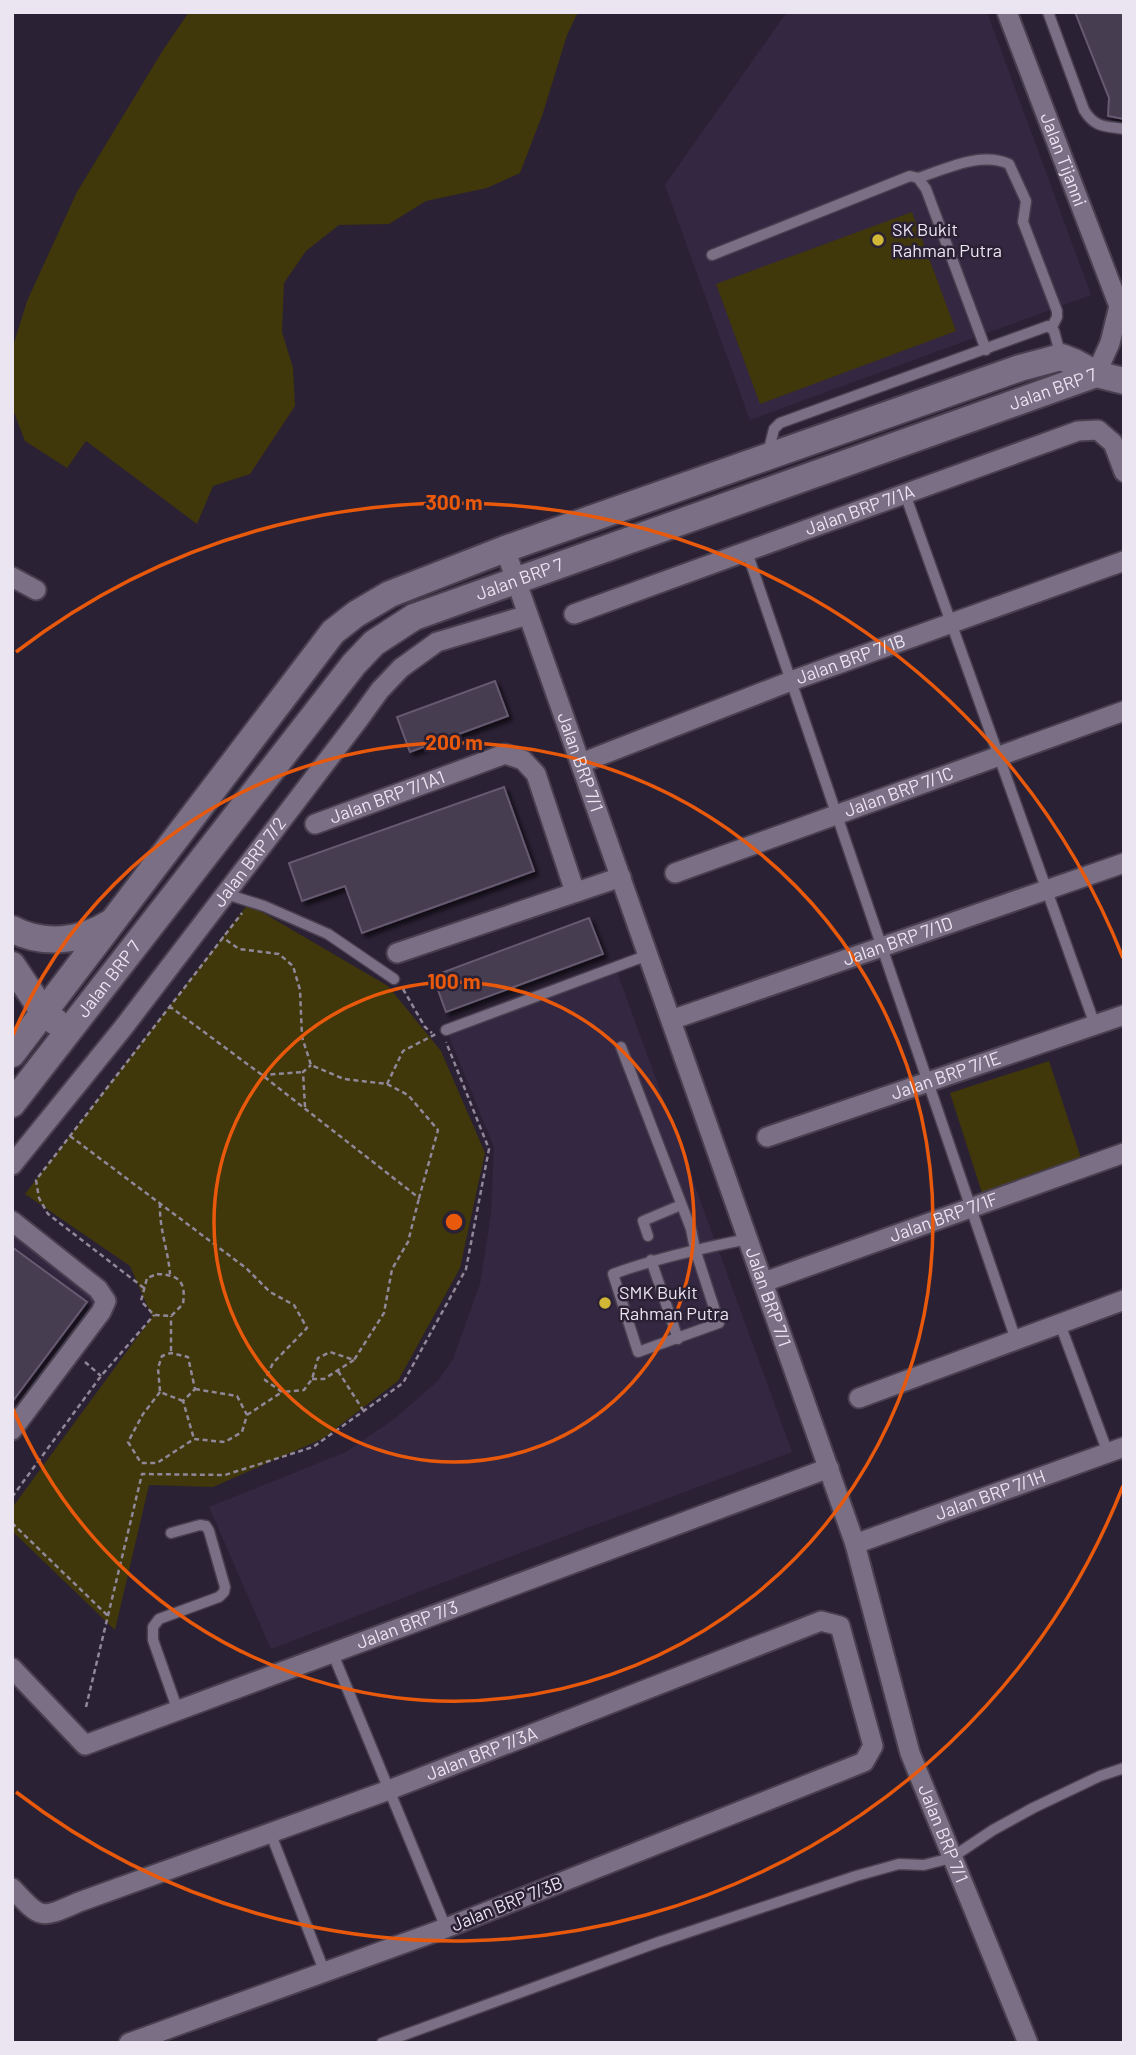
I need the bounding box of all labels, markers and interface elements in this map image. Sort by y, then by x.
street label: Jalan Tijanni [1036,109,1092,209]
place label: SK Bukit Rahman Putra [892,218,1002,261]
marker: SK Bukit Rahman Putra [870,232,886,248]
street label: Jalan BRP 7 [1006,363,1100,414]
street label: Jalan BRP 7/1A [802,479,917,539]
text: 300 m [425,489,483,514]
street label: Jalan BRP 7 [472,553,566,604]
street label: Jalan BRP 7/1B [793,629,908,688]
street label: Jalan BRP 7/1 [553,709,609,814]
text: 200 m [425,729,483,754]
street label: Jalan BRP 7/1C [841,761,956,821]
street label: Jalan BRP 7/1A1 [326,765,448,828]
street label: Jalan BRP 7/2 [208,812,290,911]
street label: Jalan BRP 7/1D [840,911,955,970]
street label: Jalan BRP 7 [71,935,145,1021]
text: 100 m [427,968,481,993]
street label: Jalan BRP 7/1E [888,1046,1003,1104]
street label: Jalan BRP 7/1F [886,1187,1001,1246]
centre of rings [442,1210,466,1234]
street label: Jalan BRP 7/1 [741,1244,797,1349]
place label: SMK Bukit Rahman Putra [619,1281,729,1324]
marker: SMK Bukit Rahman Putra [597,1295,613,1311]
street label: Jalan BRP 7/1H [932,1464,1048,1524]
street label: Jalan BRP 7/3 [353,1595,461,1653]
street label: Jalan BRP 7/3A [422,1721,540,1785]
street label: Jalan BRP 7/1 [914,1781,974,1886]
street label: Jalan BRP 7/3B [448,1871,565,1935]

